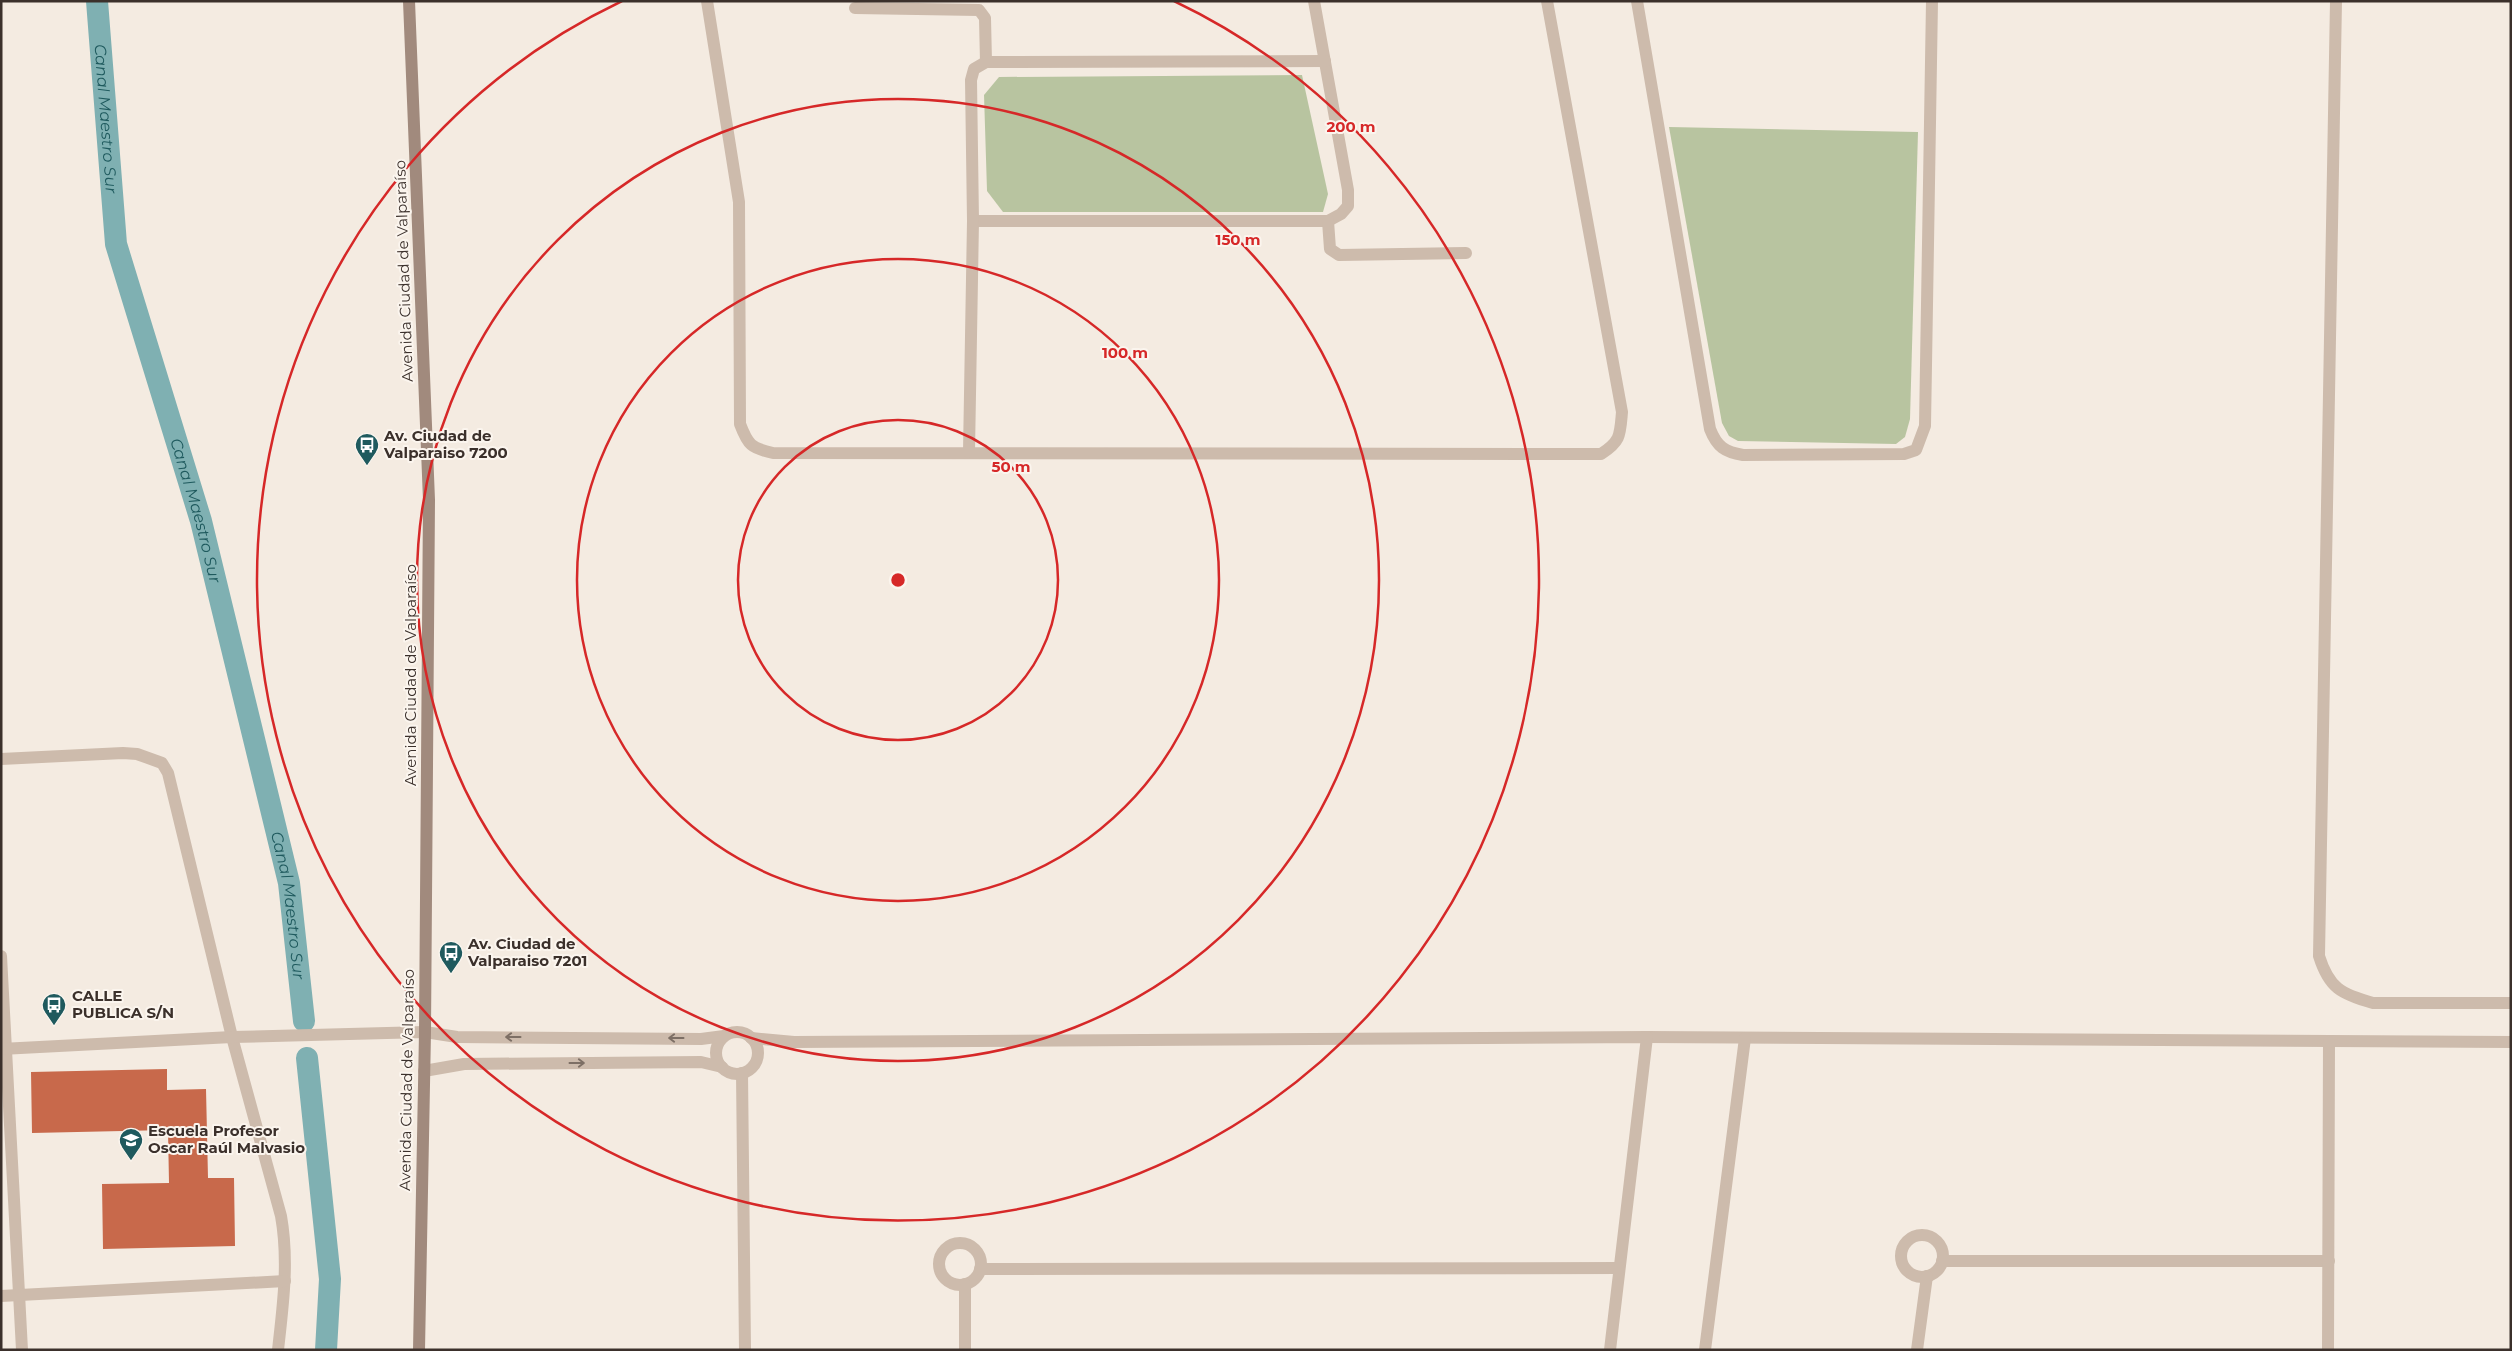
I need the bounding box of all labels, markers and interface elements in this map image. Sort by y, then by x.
water label: Canal Maestro Sur [90,43,121,195]
text: 200 m [1326,117,1376,136]
street label: Avenida Ciudad de Valparaíso [390,160,417,382]
text: 150 m [1216,230,1260,249]
text: 100 m [1102,343,1148,362]
place label: Av. Ciudad de Valparaiso 7200 [383,426,508,462]
bus stop icon: Av. Ciudad de Valparaiso 7200 [354,432,380,466]
water label: Canal Maestro Sur [166,436,225,586]
text: 50 m [991,457,1031,476]
street label: Avenida Ciudad de Valparaíso [401,564,420,786]
centre of rings [889,571,907,589]
water label: Canal Maestro Sur [267,829,308,981]
place label: Av. Ciudad de Valparaiso 7201 [467,934,587,970]
bus stop icon: Av. Ciudad de Valparaiso 7201 [438,940,464,974]
street label: Avenida Ciudad de Valparaíso [395,969,418,1191]
place label: CALLE PUBLICA S/N [72,986,174,1022]
bus stop icon: CALLE PUBLICA S/N [41,992,67,1026]
one-way arrow [505,1033,521,1042]
one-way arrow [668,1034,684,1043]
one-way arrow [569,1058,585,1068]
place label: Escuela Profesor Oscar Raúl Malvasio [148,1121,305,1157]
school or university icon: Escuela Profesor Oscar Raúl Malvasio [118,1127,144,1161]

